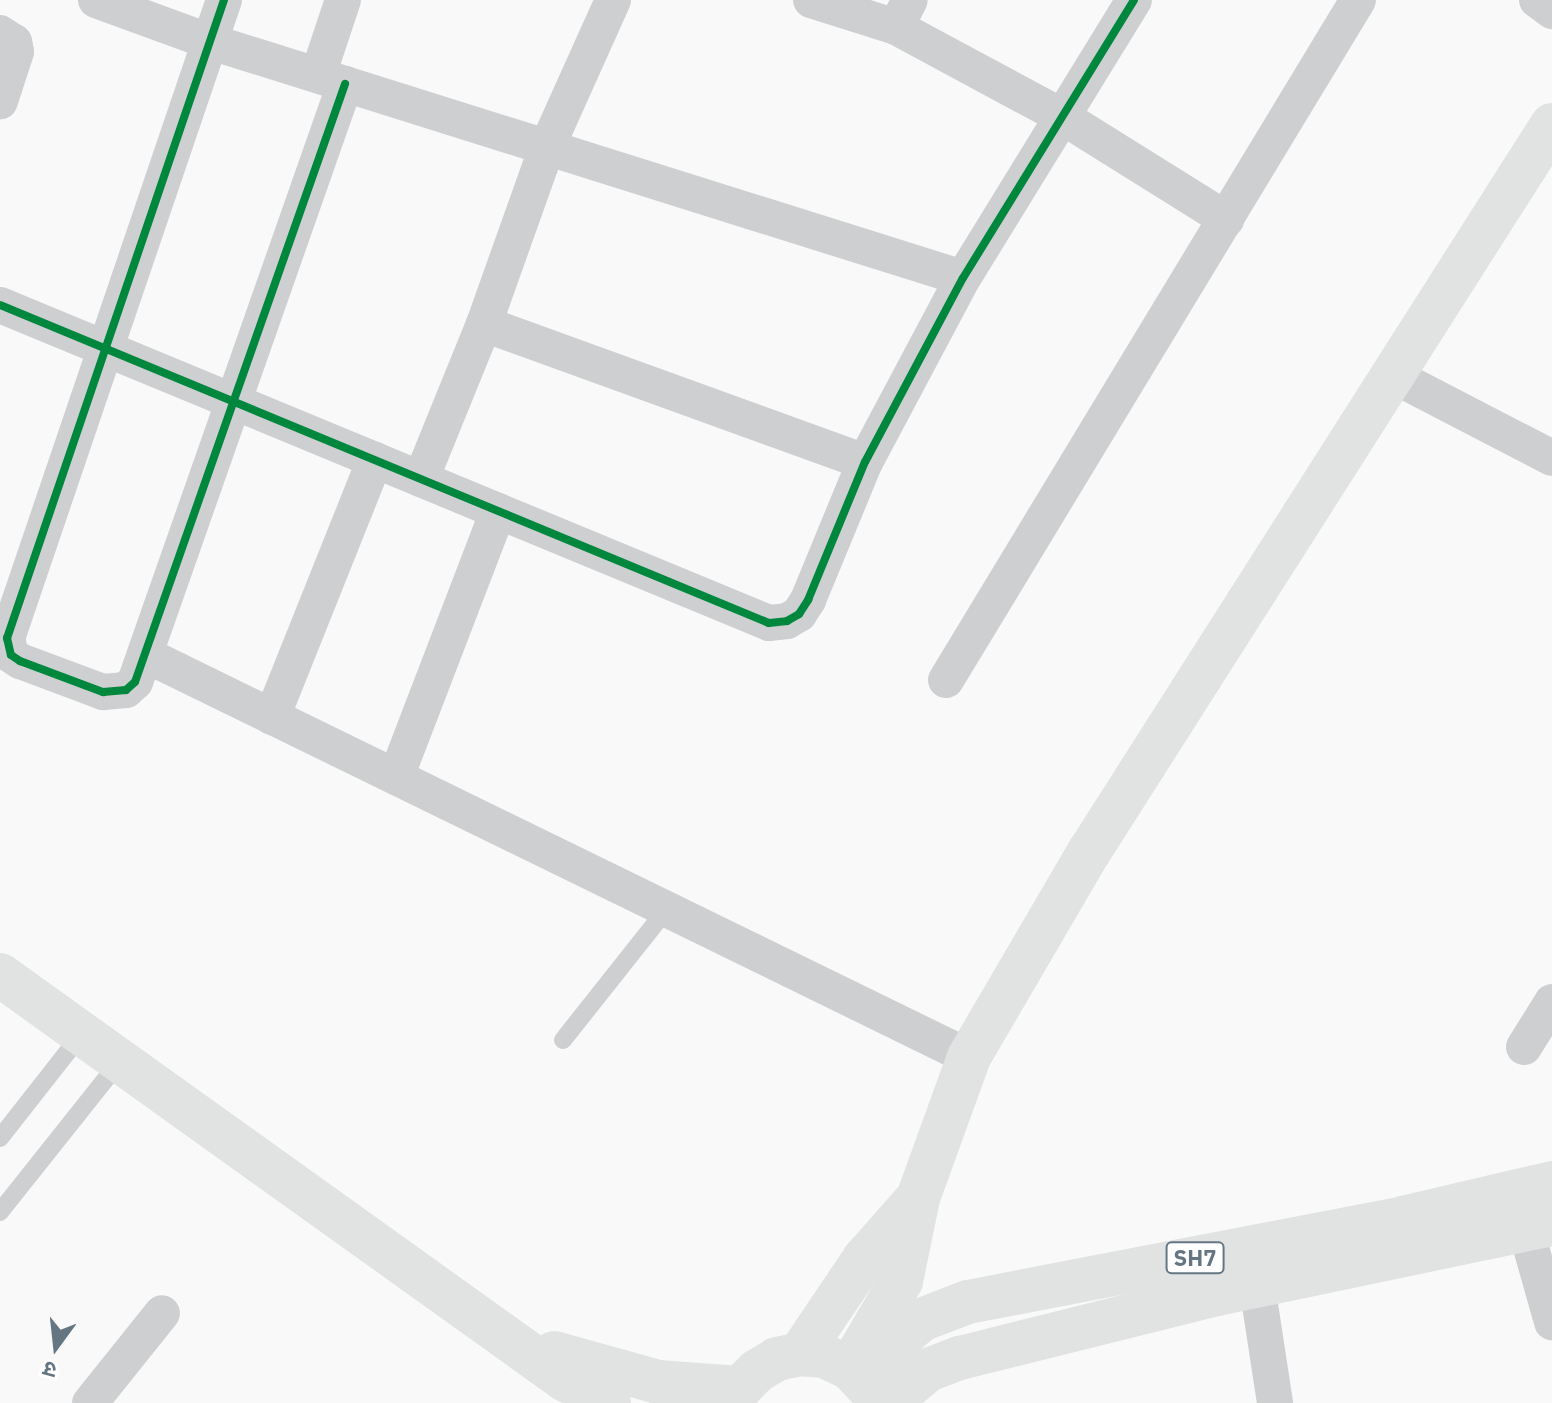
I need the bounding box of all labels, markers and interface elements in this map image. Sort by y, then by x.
road number: SH7 [1165,1240,1225,1276]
north arrow [16,1307,96,1387]
text: उ [40,1355,60,1386]

